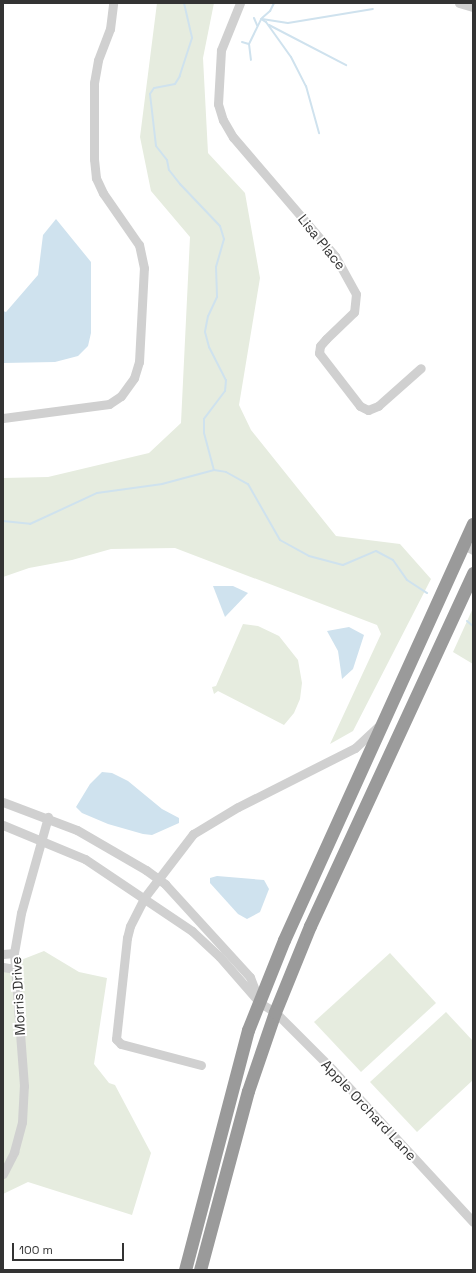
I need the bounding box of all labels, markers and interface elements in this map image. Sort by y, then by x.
street label: Lisa Place [295,211,349,273]
street label: Morris Drive [8,956,28,1036]
street label: Apple Orchard Lane [318,1056,420,1164]
scale bar [14,1235,126,1261]
text: 100 m [19,1242,53,1258]

